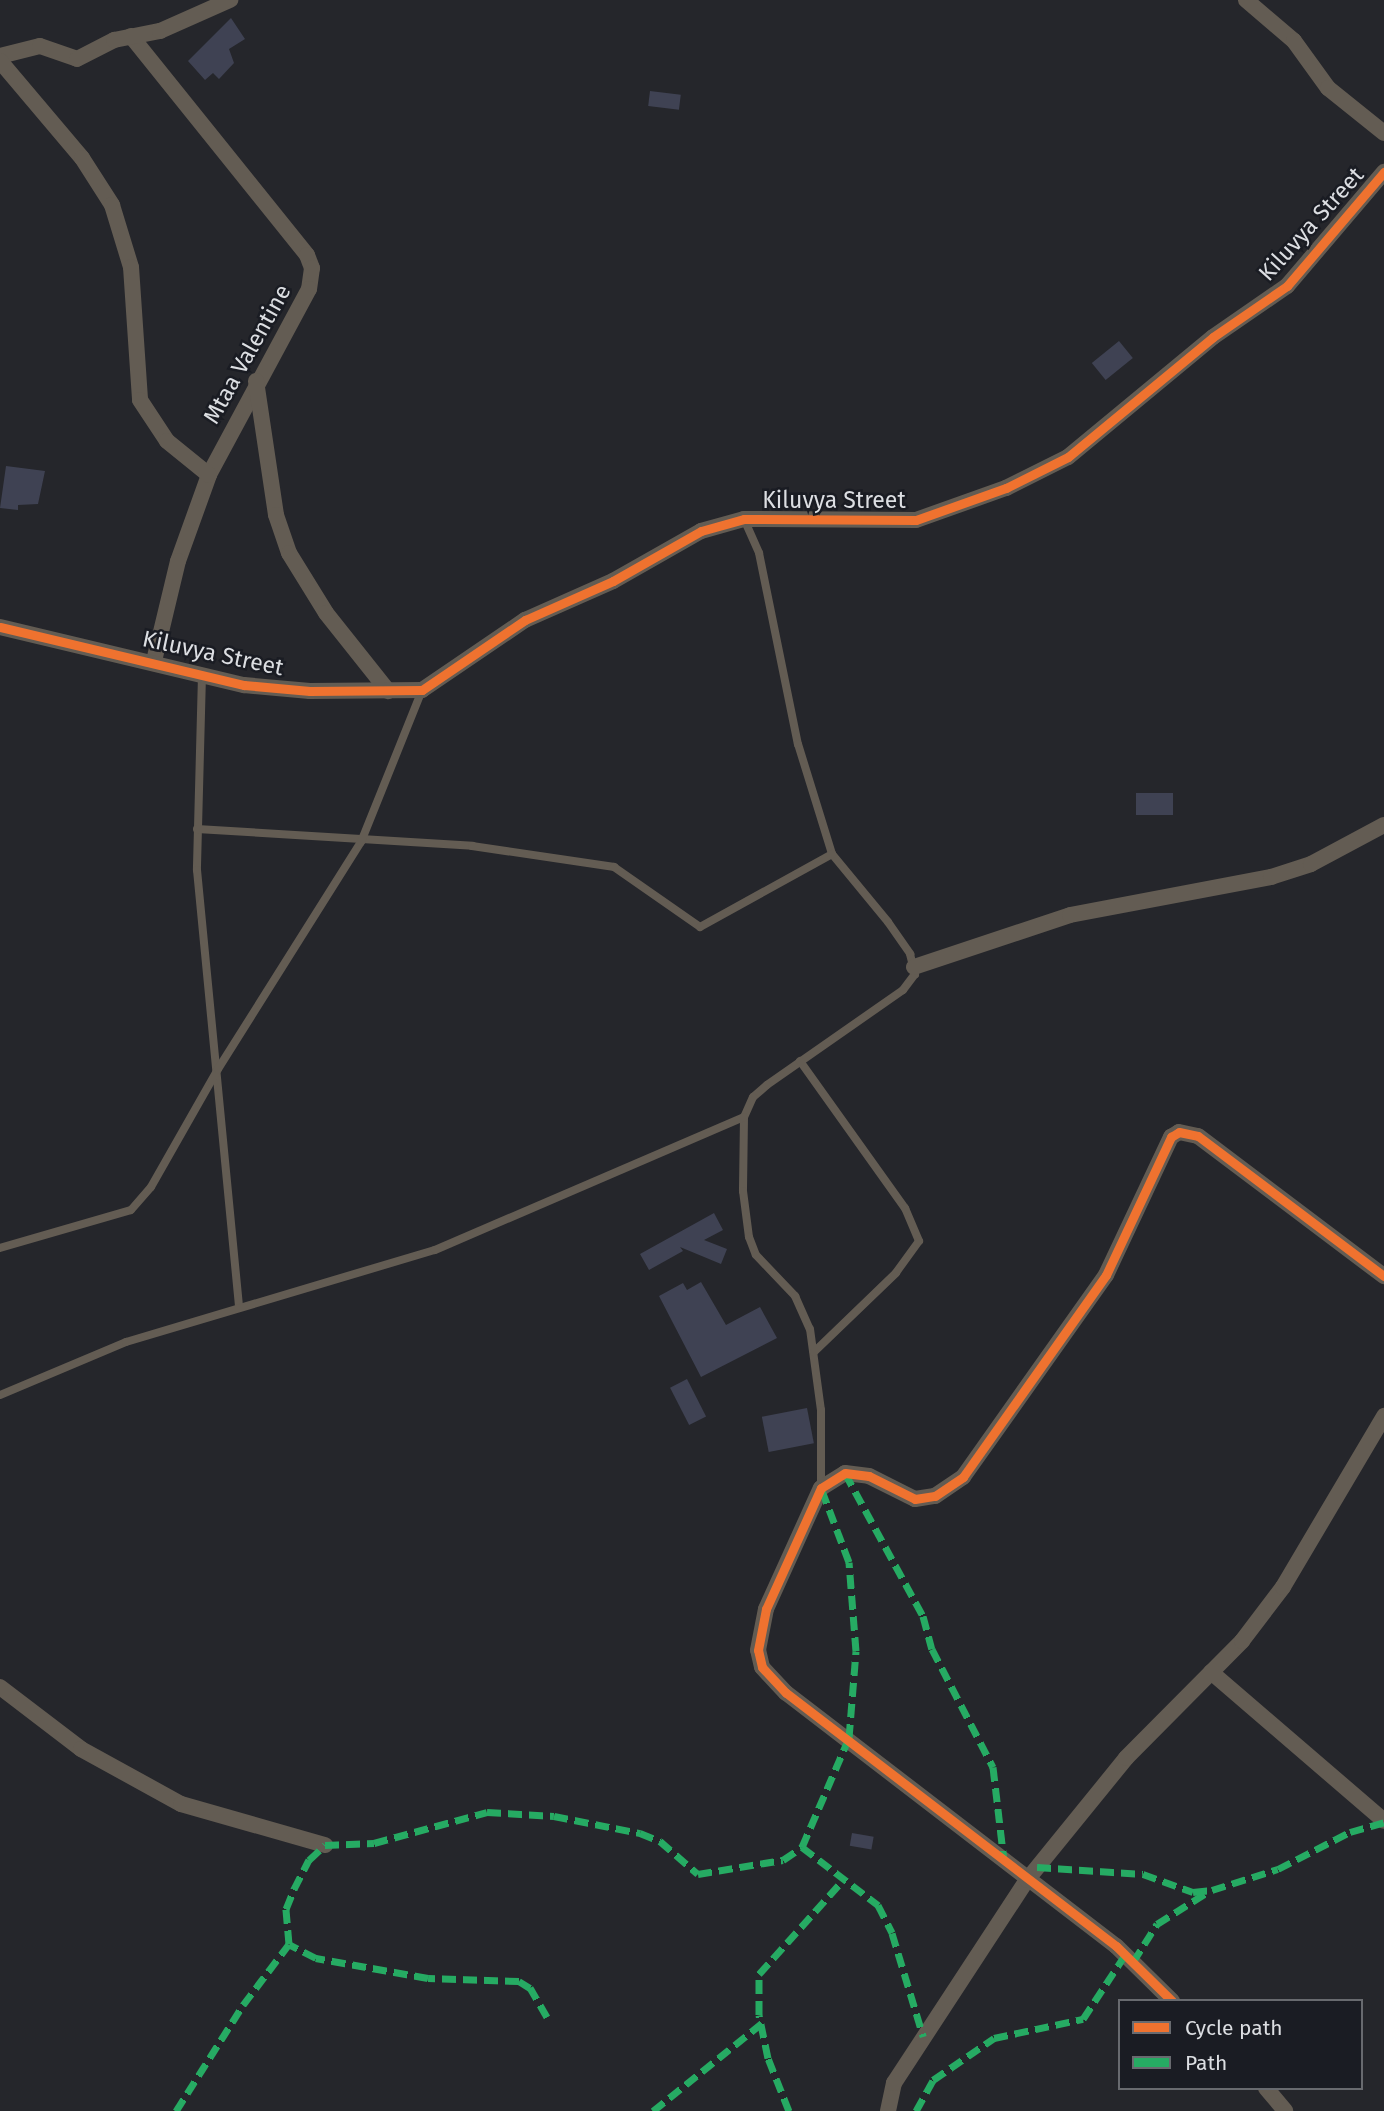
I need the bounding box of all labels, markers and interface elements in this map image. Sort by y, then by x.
street label: Kiluvya Street [1253,161,1369,287]
street label: Mtaa Valentine [197,280,297,428]
street label: Kiluvya Street [762,486,906,514]
street label: Kiluvya Street [140,625,286,681]
legend [1118,1999,1363,2090]
text: Cycle path [1185,2015,1283,2041]
text: Path [1185,2050,1227,2076]

